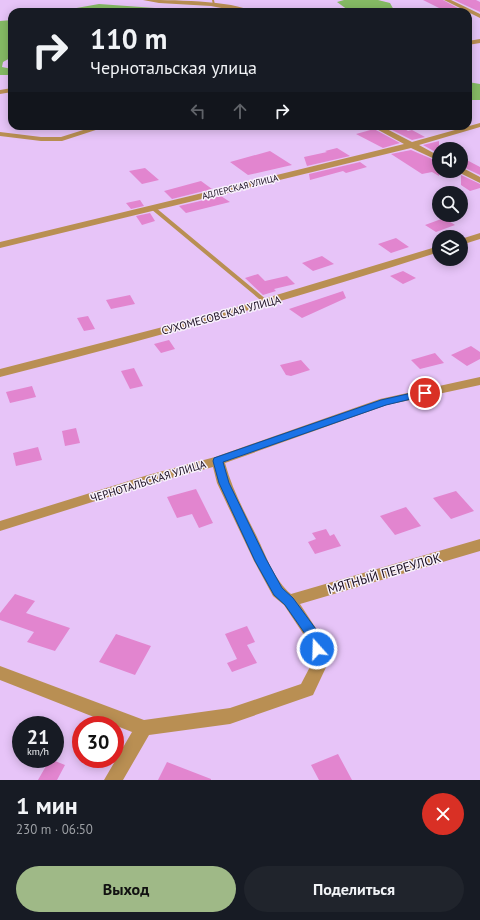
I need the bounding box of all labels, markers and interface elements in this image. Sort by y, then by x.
text: 110 m [90,20,167,57]
icon: right [24,24,76,76]
text: Чернотальская улица [90,56,257,79]
icon: left [187,100,209,122]
icon: ahead [229,100,251,122]
icon: right [271,100,293,122]
map controls [432,142,468,266]
button: sound [432,142,468,178]
street label: АДЛЕРСКАЯ УЛИЦА [201,172,280,201]
button: search [432,186,468,222]
button: layers [432,230,468,266]
street label: СУХОМЕСОВСКАЯ УЛИЦА [160,292,283,338]
pin [408,376,442,410]
icon: arrive [414,382,436,404]
street label: ЧЕРНОТАЛЬСКАЯ УЛИЦА [89,457,208,505]
street label: МЯТНЫЙ ПЕРЕУЛОК [325,549,443,598]
position arrow [296,628,338,670]
speed limit sign: 30 [72,716,124,768]
text: 21 [27,724,49,750]
text: km/h [27,745,49,758]
text: 1 мин [16,790,78,821]
button: close [422,793,464,835]
text: 230 m · 06:50 [16,821,93,838]
button: Выход [16,866,236,912]
button: Поделиться [244,866,464,912]

